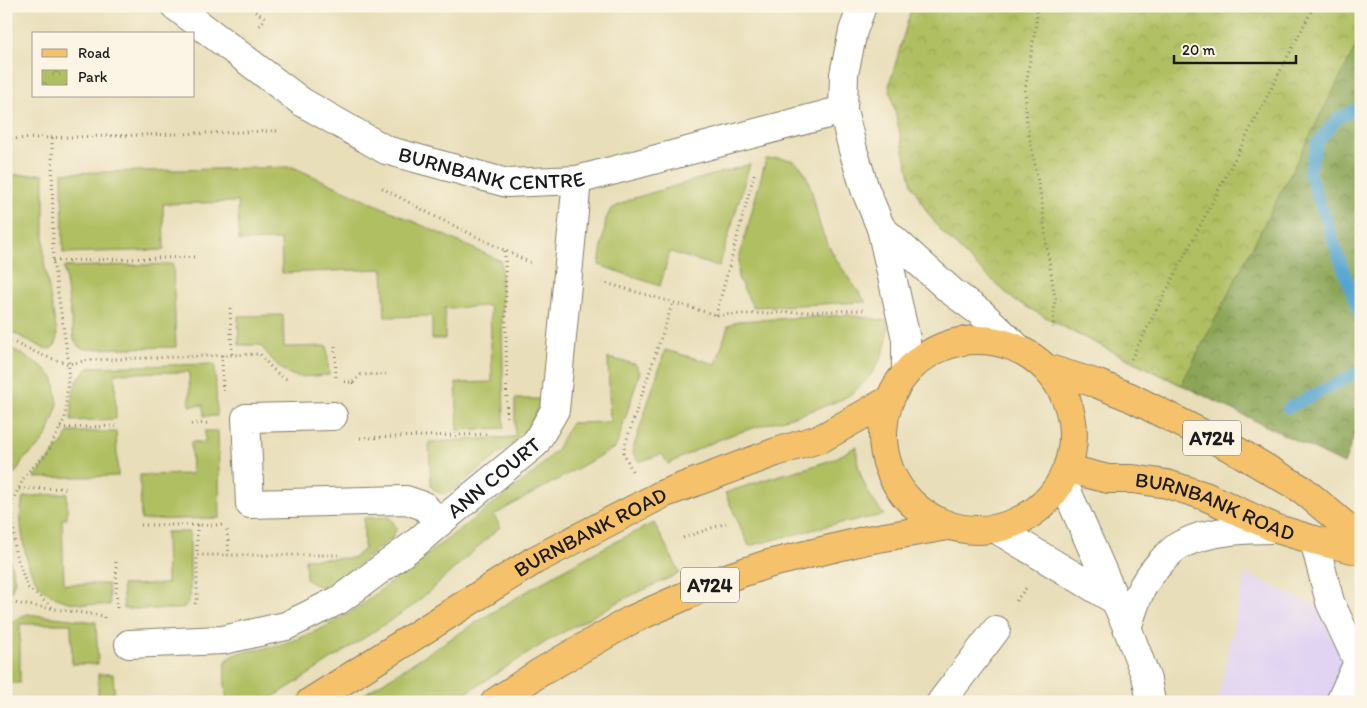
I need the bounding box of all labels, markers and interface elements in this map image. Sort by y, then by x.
legend [32,32,195,98]
scale bar [1174,32,1297,64]
text: 20 m [1182,41,1216,59]
text: Road [78,44,111,62]
text: Park [78,68,108,86]
street label: BURNBANK CENTRE [396,141,587,195]
road number: A724 [1183,420,1241,456]
street label: ANN COURT [442,431,546,523]
street label: BURNBANK ROAD [1134,466,1298,546]
street label: BURNBANK ROAD [509,481,671,582]
road number: A724 [681,568,739,602]

